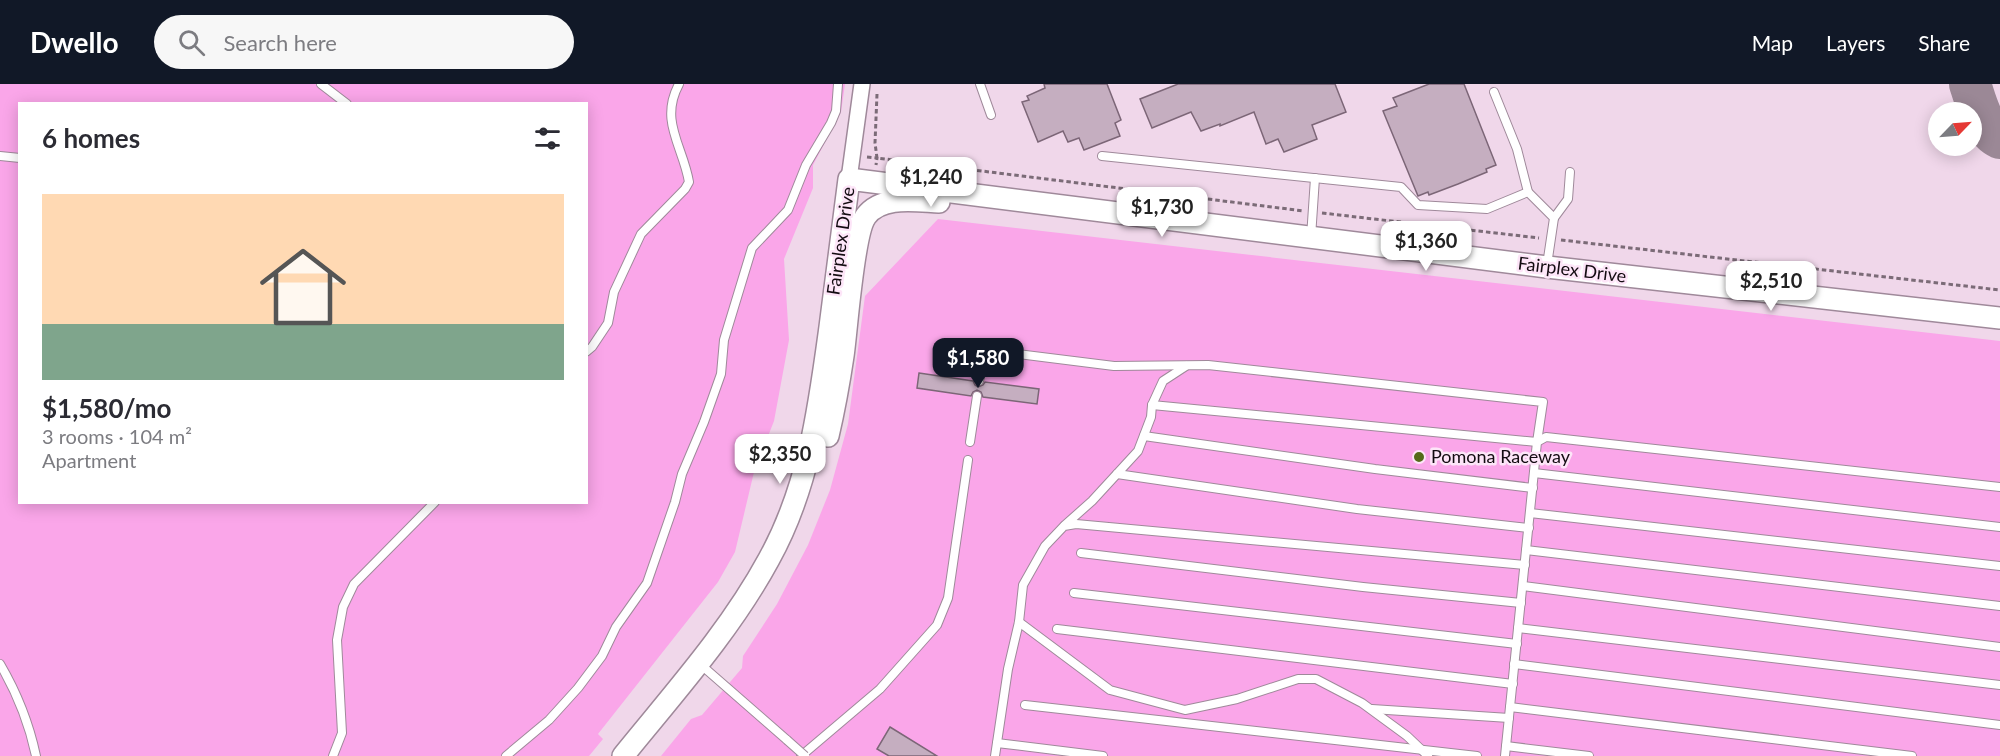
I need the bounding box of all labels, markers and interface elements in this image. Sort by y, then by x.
search box [154,15,574,69]
text: Dwello [30,25,118,59]
icon: search [175,26,208,59]
text: Search here [223,29,337,56]
text: Map [1752,30,1793,55]
text: Layers [1826,30,1885,55]
text: Share [1918,30,1970,55]
north arrow [1928,102,1982,156]
map controls [1928,102,1982,156]
text: 6 homes [42,122,140,154]
icon: filters [531,122,564,155]
pin: $1,240 [882,157,980,208]
text: $1,240 [900,164,962,188]
street label: Fairplex Drive [822,185,858,296]
pin: $1,730 [1113,187,1211,238]
text: $1,730 [1131,194,1193,218]
pin: $1,360 [1377,221,1475,272]
text: $1,360 [1395,228,1457,252]
icon: home [249,233,357,341]
street label: Fairplex Drive [1517,251,1628,287]
pin: $2,510 [1722,261,1820,312]
text: $2,510 [1740,268,1802,292]
pin: $1,580 [929,338,1027,389]
text: $1,580 [947,345,1009,369]
text: $1,580/mo [42,392,172,424]
text: 3 rooms · 104 m² [42,424,192,448]
pin: $2,350 [731,434,829,485]
text: $2,350 [749,441,811,465]
place label: Pomona Raceway [1431,445,1571,467]
text: Apartment [42,448,136,472]
marker: Pomona Raceway [1412,450,1426,464]

